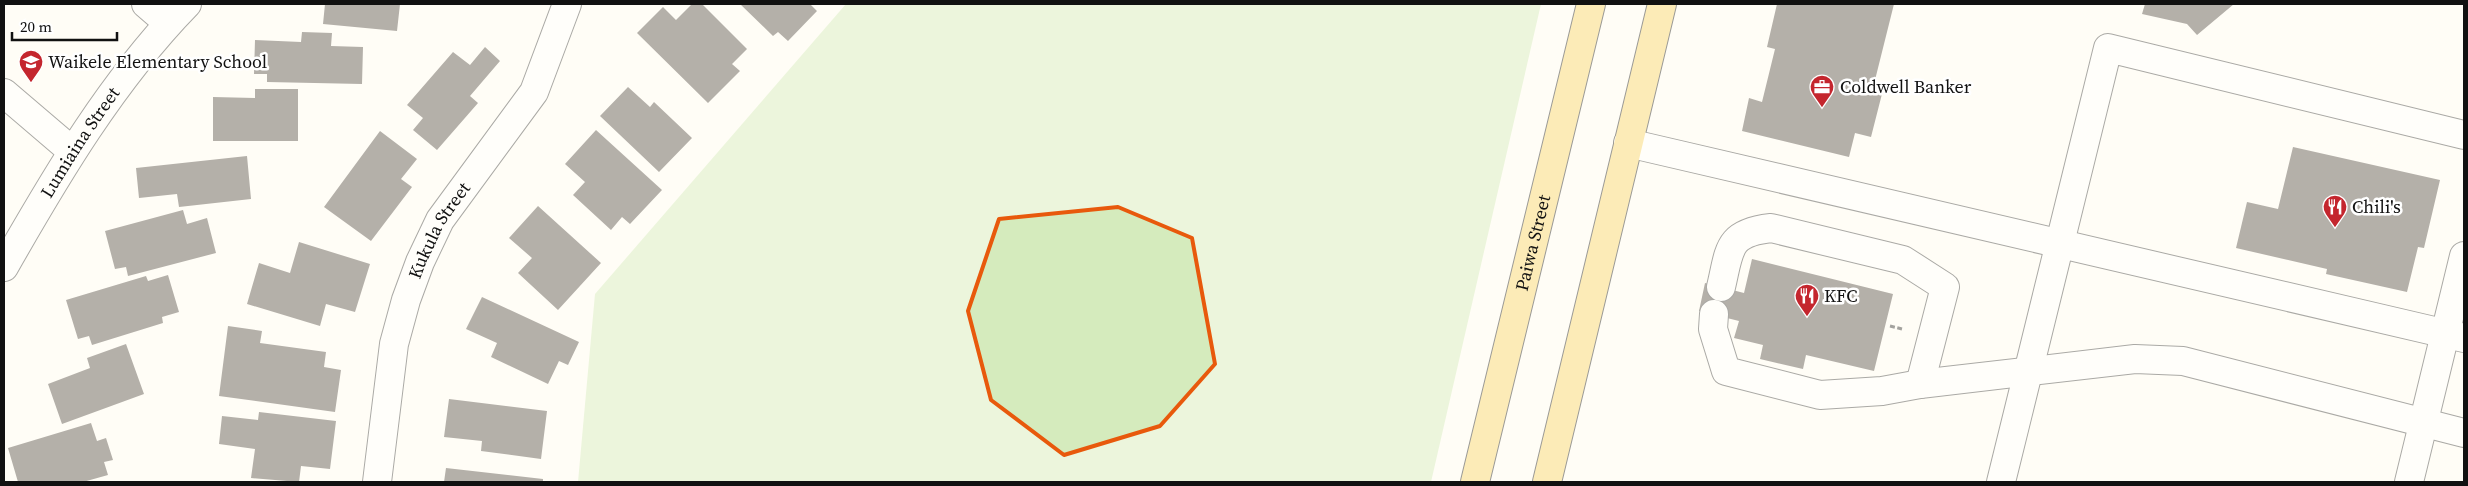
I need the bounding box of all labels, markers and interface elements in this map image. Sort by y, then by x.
scale bar [12,10,118,42]
text: 20 m [20,16,52,37]
school or university icon: Waikele Elementary School [18,49,44,83]
place label: Waikele Elementary School [48,49,267,74]
office icon: Coldwell Banker [1809,74,1835,108]
place label: Coldwell Banker [1840,74,1972,99]
street label: Lumiaina Street [34,81,125,202]
street label: Kukula Street [402,177,476,282]
street label: Paiwa Street [1509,192,1556,294]
restaurant icon: Chili's [2322,194,2348,228]
place label: Chili's [2352,194,2401,219]
restaurant icon: KFC [1794,283,1820,317]
place label: KFC [1824,283,1858,308]

